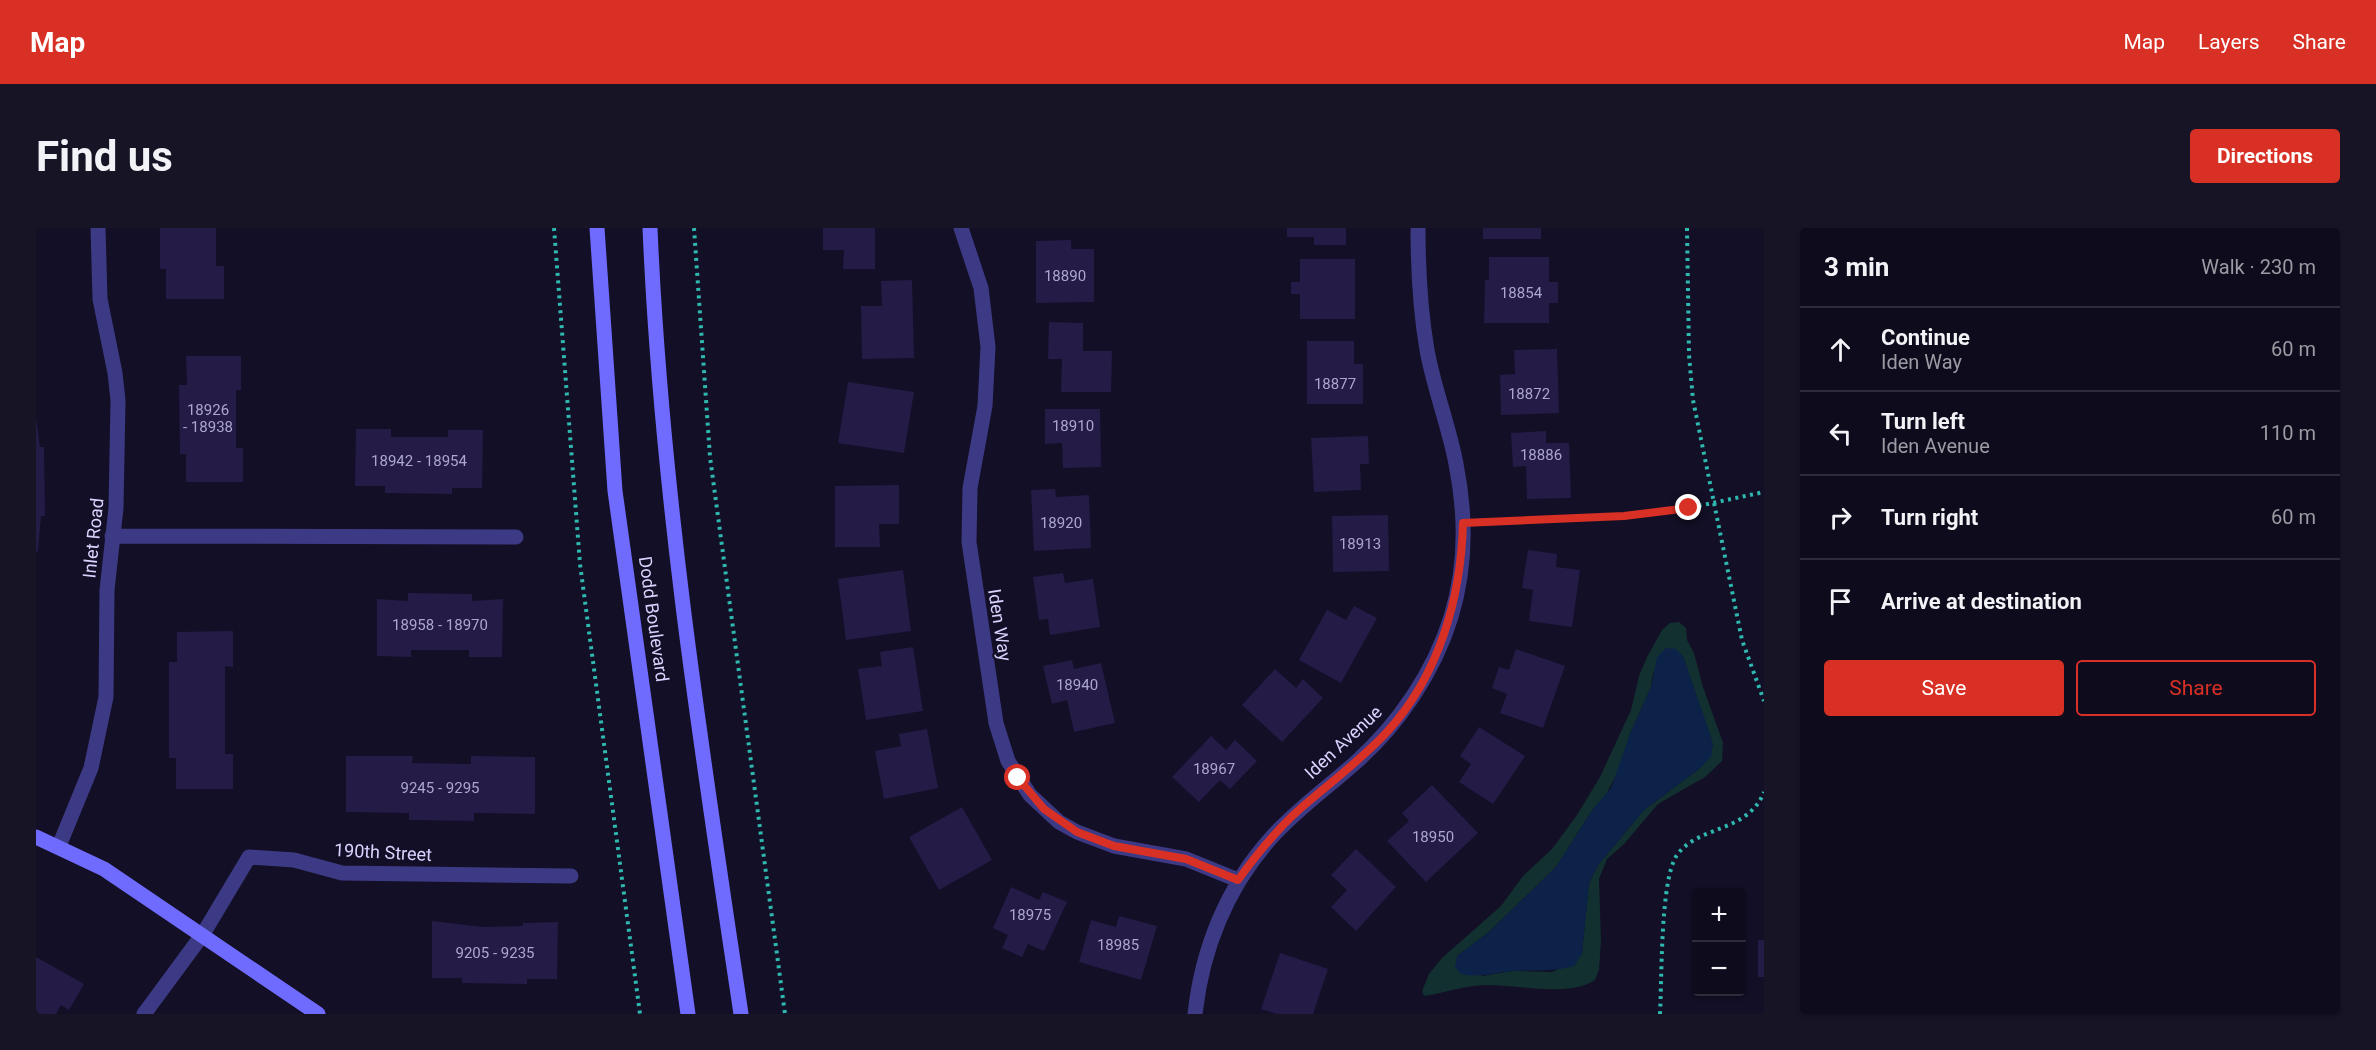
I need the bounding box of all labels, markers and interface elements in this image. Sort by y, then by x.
text: Map [30,26,85,59]
text: Map [2123,30,2165,54]
text: Layers [2198,30,2259,54]
text: Share [2292,30,2346,54]
button: Directions [2190,129,2340,183]
text: Find us [36,132,173,181]
text: 3 min [1824,252,1889,282]
text: Walk · 230 m [2201,255,2316,279]
house number: 18890 [1044,267,1086,285]
house number: 18854 [1500,284,1543,302]
text: Continue [1881,325,1970,350]
icon: ahead [1824,333,1857,366]
text: 60 m [2271,337,2316,361]
text: Iden Way [1881,350,1962,374]
house number: 18877 [1314,375,1356,393]
house number: 18872 [1508,385,1550,403]
house number: 18926 - 18938 [183,401,233,436]
text: Turn left [1881,409,1965,434]
house number: 18910 [1052,417,1094,435]
icon: left [1824,417,1857,450]
text: 110 m [2260,421,2316,445]
text: Iden Avenue [1881,434,1990,458]
house number: 18886 [1520,446,1562,464]
house number: 18942 - 18954 [371,452,468,470]
route end [1675,494,1701,520]
street label: Inlet Road [78,497,108,579]
icon: right [1824,501,1857,534]
text: Turn right [1881,505,1978,530]
text: 60 m [2271,505,2316,529]
house number: 18920 [1040,514,1082,532]
house number: 18913 [1339,535,1381,553]
street label: Dodd Boulevard [635,555,673,683]
icon: arrive [1824,585,1857,618]
street label: Iden Way [984,587,1016,663]
text: Arrive at destination [1881,589,2082,614]
house number: 18958 - 18970 [392,616,488,634]
button: Save [1824,660,2064,716]
button: Share [2076,660,2316,716]
house number: 18940 [1056,676,1098,694]
street label: Iden Avenue [1300,701,1386,783]
house number: 18967 [1193,760,1235,778]
route start [1004,764,1030,790]
house number: 9245 - 9295 [400,779,480,797]
house number: 18950 [1412,828,1454,846]
street label: 190th Street [333,839,433,865]
map controls [1692,888,1746,996]
button: + [1692,888,1746,942]
house number: 18975 [1009,906,1051,924]
house number: 18985 [1097,936,1139,954]
button: − [1692,942,1746,996]
house number: 9205 - 9235 [455,944,535,962]

